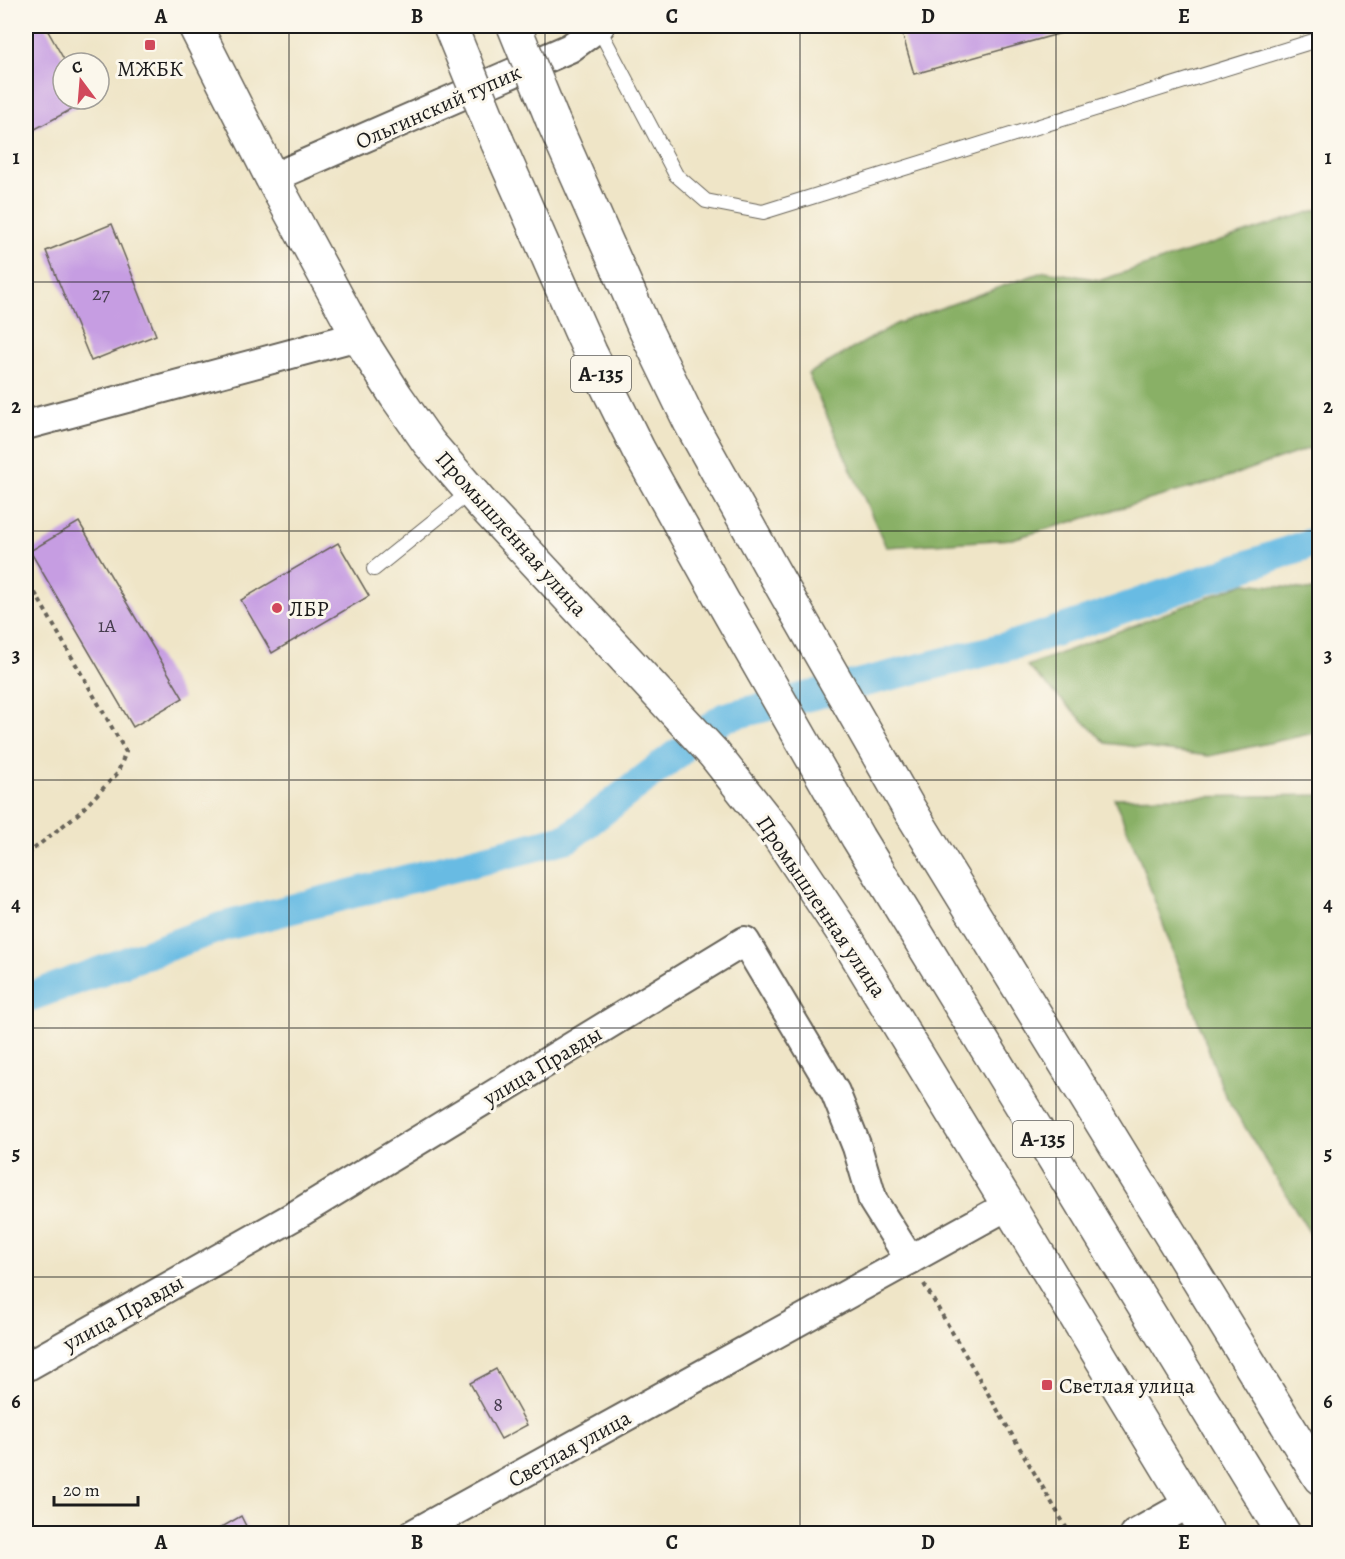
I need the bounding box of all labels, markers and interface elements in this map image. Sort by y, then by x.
text: A [154,3,168,30]
text: B [411,3,423,30]
text: C [666,3,678,30]
text: D [921,3,935,30]
text: E [1178,3,1190,30]
marker: МЖБК [143,38,157,52]
north arrow [51,51,111,111]
place label: МЖБК [117,54,183,84]
text: С [69,56,85,79]
street label: Ольгинский тупик [351,57,526,157]
text: 1 [12,144,20,171]
text: 1 [1324,144,1332,171]
house number: 27 [92,280,111,307]
road number: А-135 [571,356,631,392]
text: 2 [11,393,21,420]
text: 2 [1323,393,1333,420]
street label: Промышленная улица [429,444,594,624]
place label: ЛБР [289,594,329,624]
marker: ЛБР [270,601,284,615]
house number: 1А [98,612,117,639]
text: 3 [12,642,20,669]
text: 3 [1324,642,1332,669]
street label: Промышленная улица [749,810,894,1004]
text: 4 [11,891,21,918]
text: 4 [1323,891,1333,918]
street label: улица Правды [477,1019,608,1114]
road number: А-135 [1013,1121,1073,1157]
text: 5 [12,1140,20,1167]
text: 5 [1324,1140,1332,1167]
street label: улица Правды [57,1267,189,1359]
place label: Светлая улица [1059,1371,1196,1401]
marker: Светлая улица [1040,1378,1054,1392]
text: 6 [11,1388,21,1415]
text: 6 [1323,1388,1333,1415]
house number: 8 [493,1391,503,1418]
street label: Светлая улица [503,1402,637,1495]
scale bar [54,1469,138,1507]
text: 20 m [63,1478,100,1502]
text: A [154,1529,168,1556]
text: B [411,1529,423,1556]
text: C [666,1529,678,1556]
text: D [921,1529,935,1556]
text: E [1178,1529,1190,1556]

